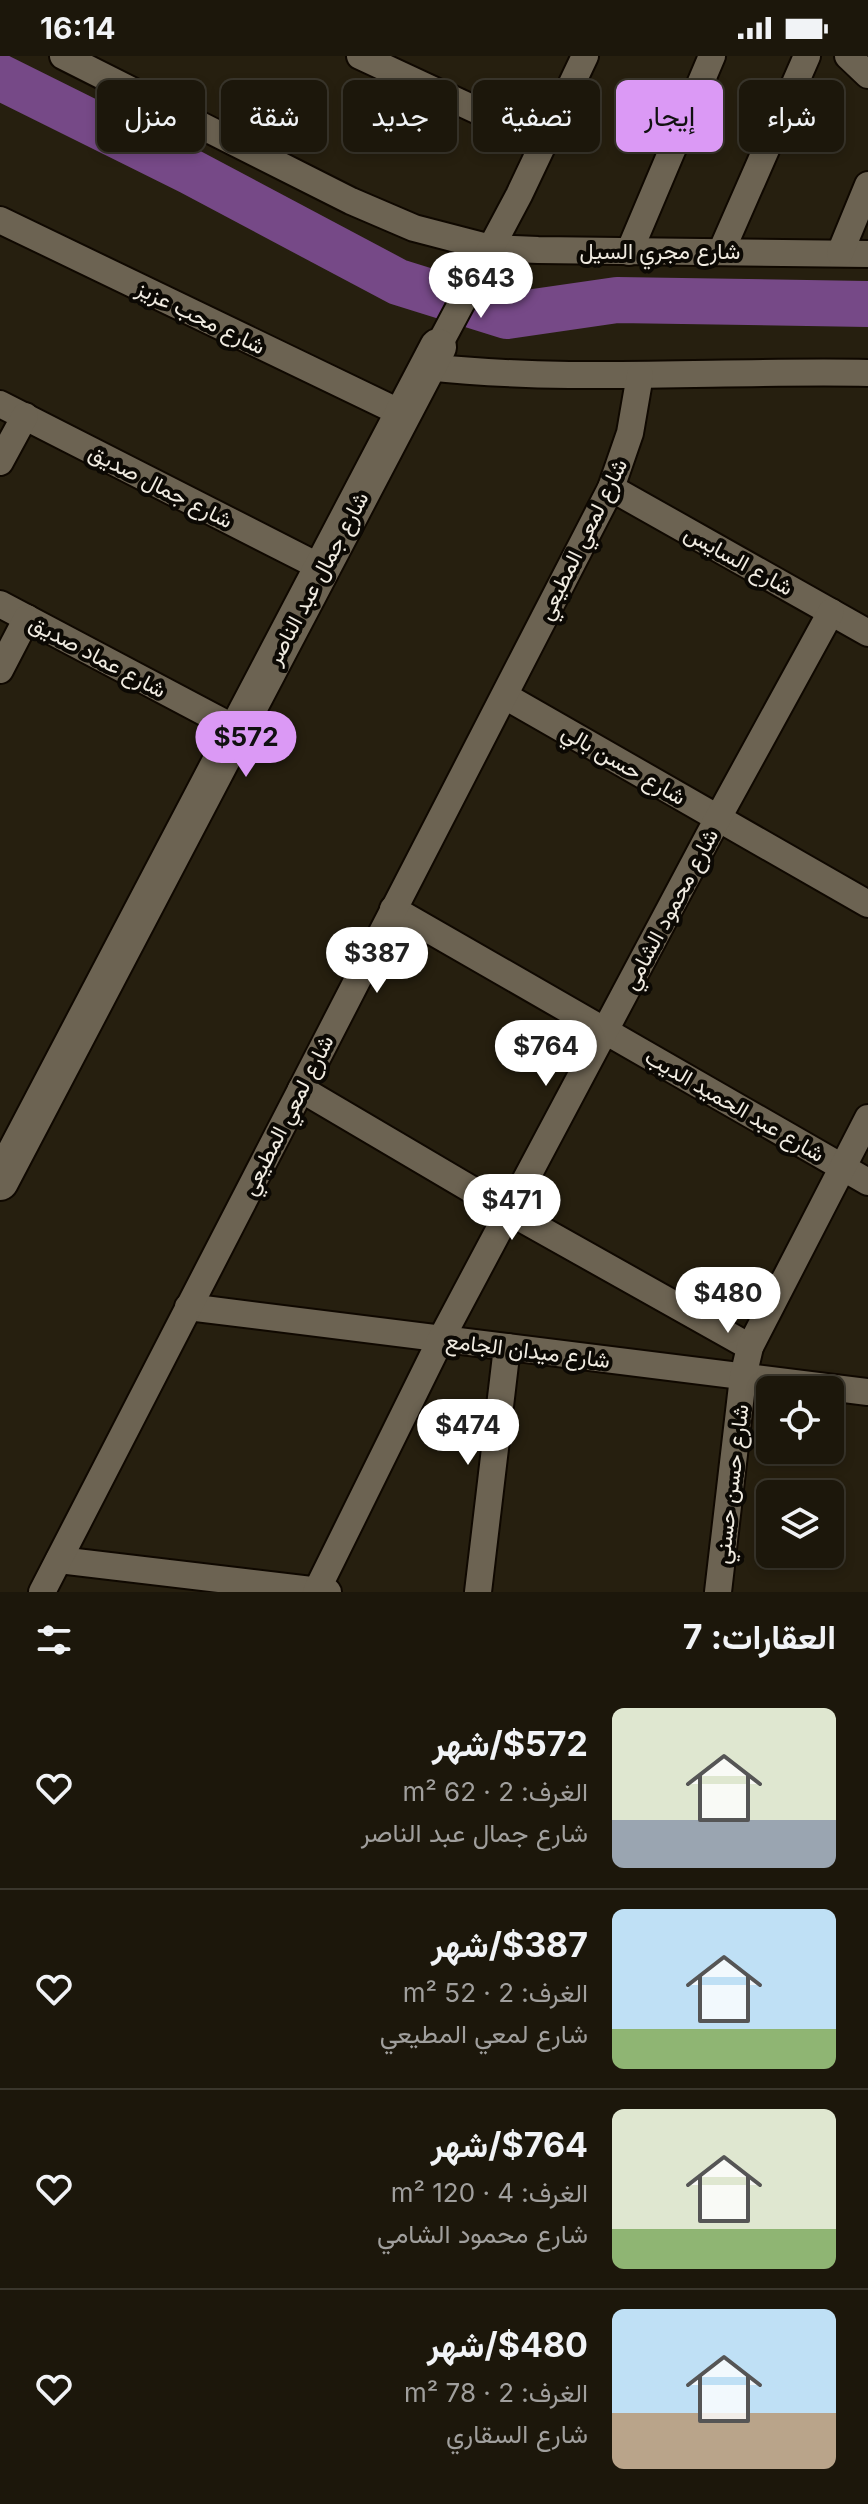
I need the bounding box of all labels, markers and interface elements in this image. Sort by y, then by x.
text: 16:14 [40,10,116,46]
chip: منزل [97,80,205,152]
chip: شقة [221,80,327,152]
chip: جديد [343,80,457,152]
chip: تصفية [473,80,600,152]
chip: إيجار [616,80,723,152]
chip: شراء [739,80,844,152]
street label: شارع مجري السيل [580,238,740,270]
pin: $643 [434,252,528,320]
text: $643 [447,262,515,293]
street label: شارع محب عزيز [131,274,270,361]
street label: شارع جمال صديق [84,439,237,535]
street label: شارع لمعي المطيعي [532,454,638,627]
street label: شارع جمال عبد الناصر [260,487,375,671]
street label: شارع السايس [679,519,798,602]
street label: شارع عماد صديق [24,609,171,705]
pin: $572 [199,711,293,779]
street label: شارع حسن بالي [554,718,691,815]
text: $572 [213,721,279,752]
street label: شارع محمود الشامي [617,824,729,997]
pin: $387 [330,927,424,995]
text: $387 [344,937,410,968]
pin: $764 [499,1020,593,1088]
text: $764 [513,1030,579,1061]
street label: شارع لمعي المطيعي [235,1031,344,1202]
street label: شارع عبد الحميد الديب [640,1043,829,1169]
pin: $471 [465,1174,559,1242]
text: $471 [482,1184,542,1215]
pin: $480 [681,1267,775,1335]
text: $480 [693,1277,763,1308]
street label: شارع ميدان الجامع [444,1327,612,1375]
map controls [756,1376,844,1568]
button: locate [756,1376,844,1464]
pin: $474 [421,1399,515,1467]
street label: شارع حسن حسني [708,1403,760,1566]
text: $474 [435,1409,501,1440]
button: layers [756,1480,844,1568]
text: العقارات: 7 [683,1616,836,1657]
icon: filters [32,1618,76,1662]
text: $572/شهر [432,1723,588,1764]
icon: home [676,1740,772,1836]
icon: heart [32,1766,76,1810]
text: الغرف: 2 · 62 m² [402,1776,588,1807]
text: شارع جمال عبد الناصر [361,1817,588,1848]
text: $387/شهر [431,1924,588,1965]
icon: home [676,1941,772,2037]
icon: heart [32,1967,76,2011]
text: الغرف: 2 · 52 m² [403,1977,588,2008]
text: شارع لمعي المطيعي [380,2018,588,2049]
text: $764/شهر [431,2124,588,2165]
icon: home [676,2141,772,2237]
icon: heart [32,2167,76,2211]
text: الغرف: 4 · 120 m² [391,2177,588,2208]
text: شارع محمود الشامي [377,2218,588,2249]
text: $480/شهر [427,2324,588,2365]
icon: home [676,2341,772,2437]
icon: heart [32,2367,76,2411]
text: الغرف: 2 · 78 m² [404,2377,588,2408]
text: شارع السقاري [446,2418,588,2449]

